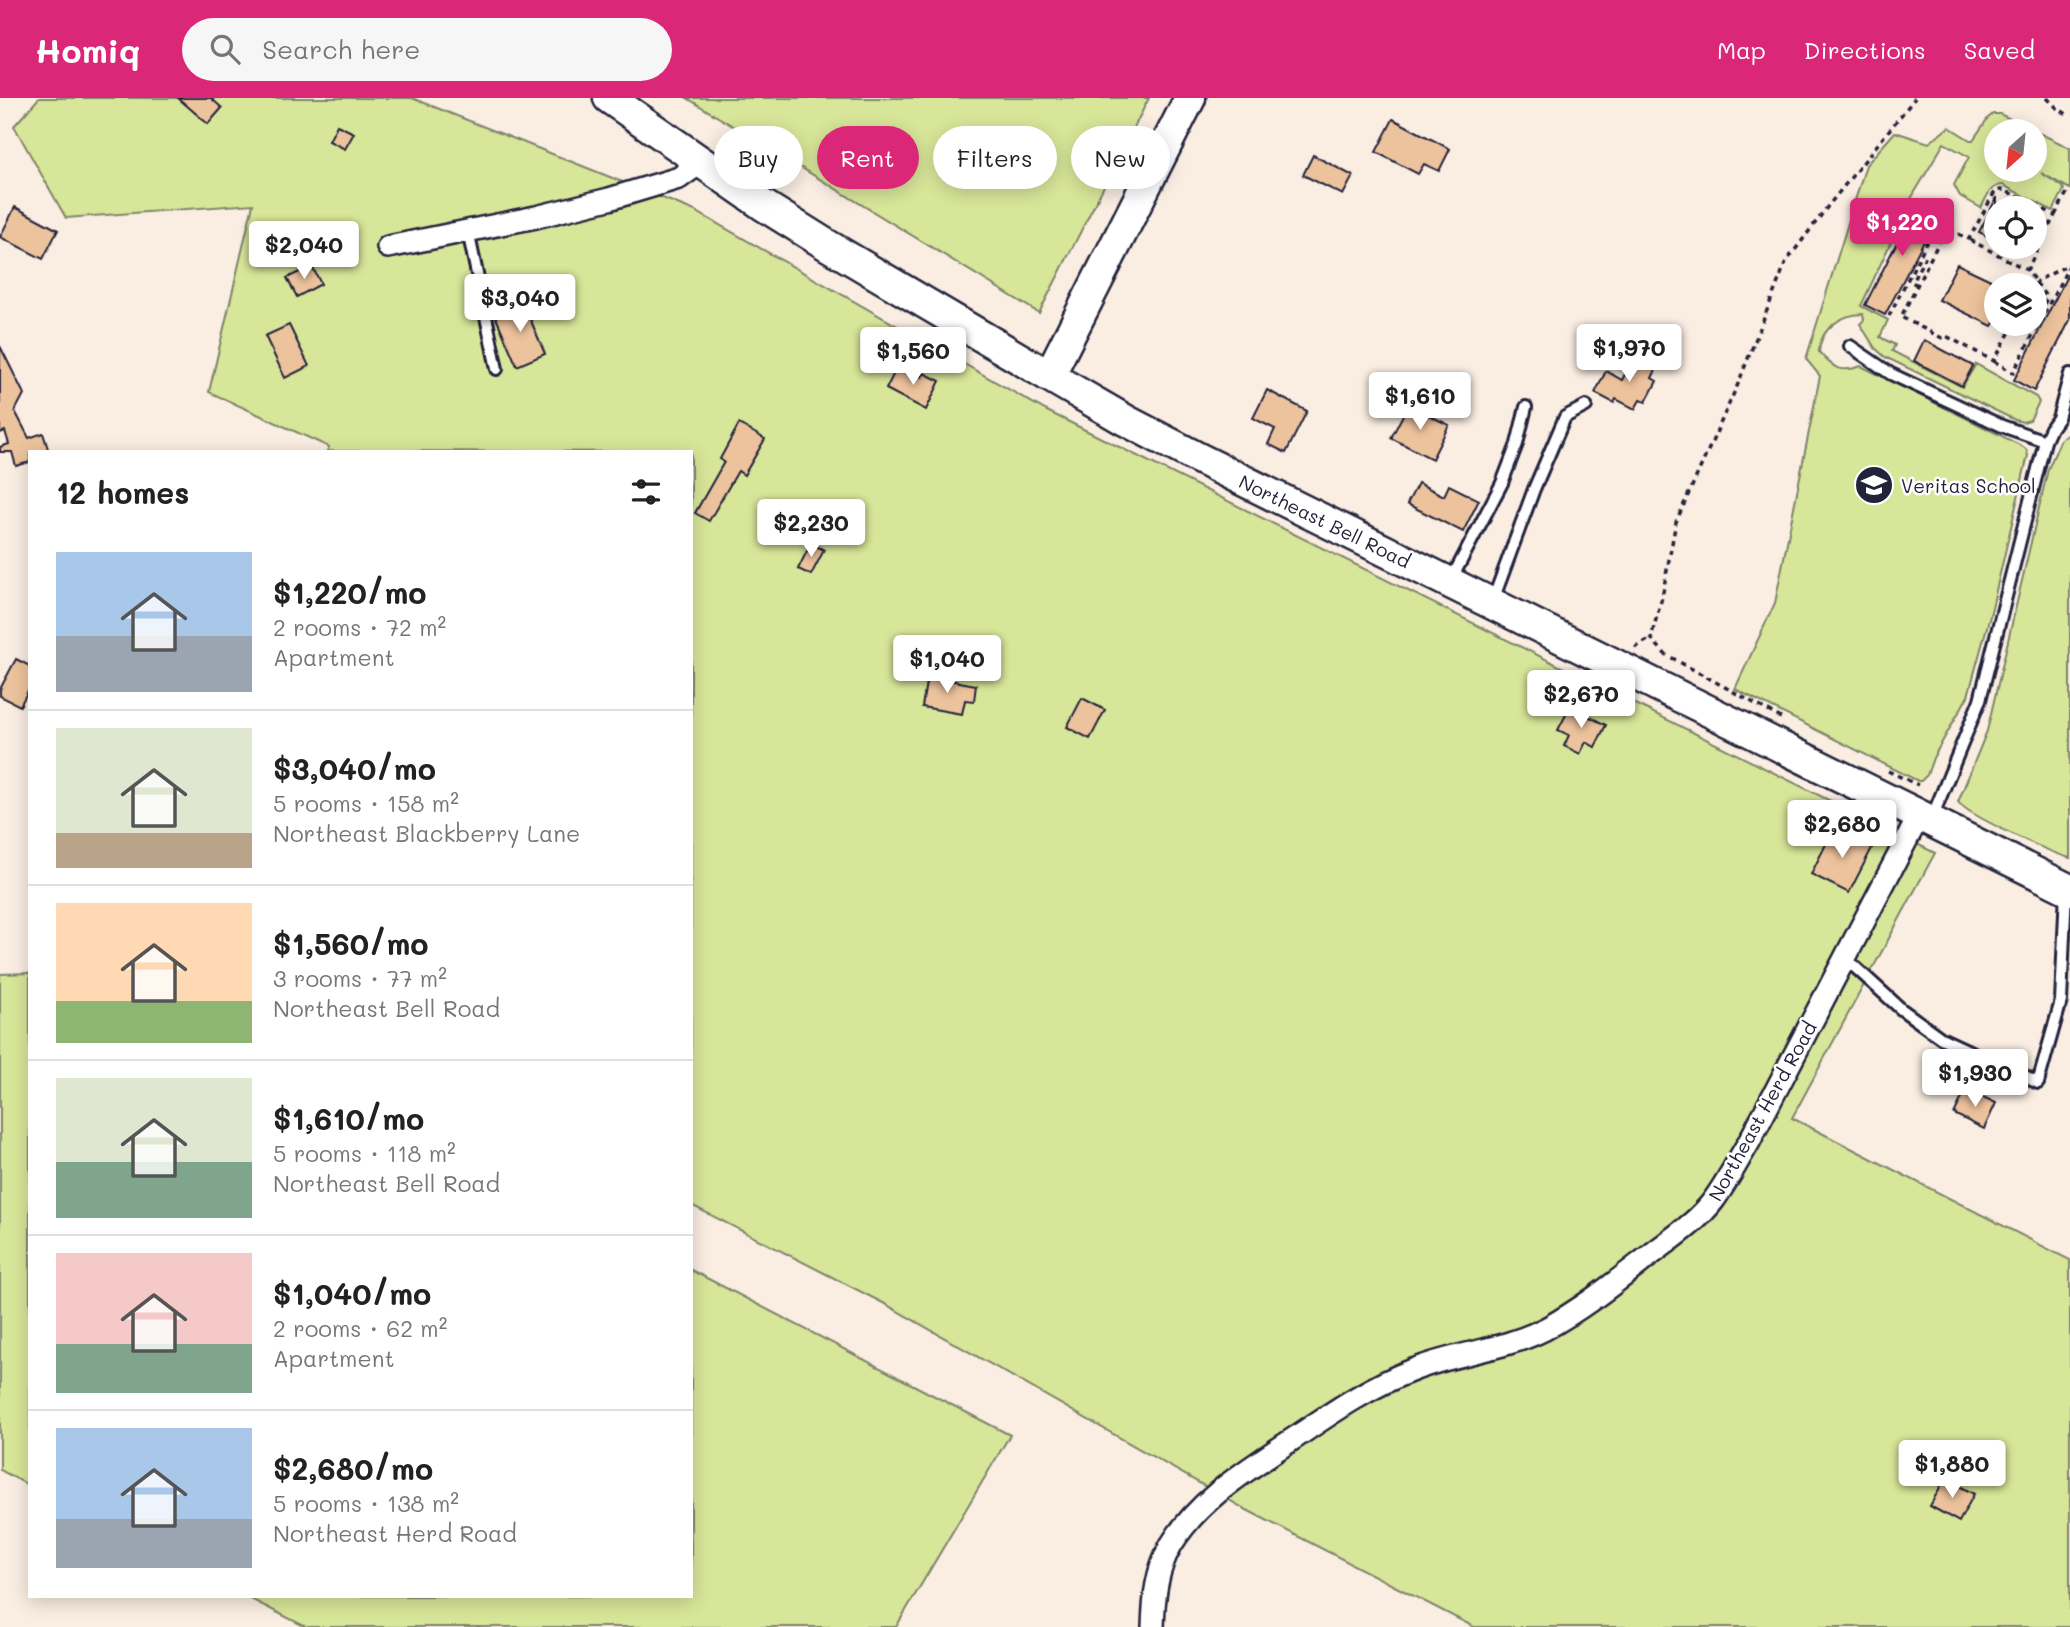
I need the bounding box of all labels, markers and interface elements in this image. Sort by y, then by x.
search box [182,18,672,81]
text: Homiq [35,28,140,71]
icon: search [206,30,244,68]
text: Search here [262,32,420,66]
text: Map [1717,34,1766,65]
text: Directions [1804,34,1926,65]
text: Saved [1964,34,2035,65]
north arrow [1984,119,2048,182]
map controls [1984,119,2047,336]
chip: Buy [714,126,803,189]
chip: Rent [817,126,919,189]
chip: Filters [933,126,1057,189]
chip: New [1071,126,1170,189]
button: locate [1984,196,2047,259]
pin: $1,220 [1845,198,1959,258]
text: $1,220 [1866,206,1938,236]
pin: $2,040 [247,222,361,281]
text: $2,040 [265,229,343,259]
button: layers [1984,273,2047,336]
pin: $3,040 [463,274,577,334]
text: $3,040 [480,282,560,312]
pin: $1,970 [1572,324,1686,384]
pin: $1,560 [856,328,970,387]
text: $1,970 [1593,332,1665,362]
text: $1,560 [876,335,950,365]
pin: $1,610 [1363,372,1477,432]
text: $1,610 [1385,380,1455,410]
school or university icon: Veritas School [1853,464,1895,506]
street label: Northeast Bell Road [1235,469,1415,573]
text: 12 homes [56,472,189,512]
icon: filters [627,473,665,511]
place label: Veritas School [1901,473,2036,498]
pin: $2,230 [754,500,868,559]
text: $2,230 [773,507,849,537]
text: $1,220/mo [273,572,426,612]
icon: home [112,580,196,664]
text: 2 rooms · 72 m² [273,612,446,642]
pin: $1,040 [890,636,1004,695]
text: Apartment [273,642,395,672]
text: $1,040 [909,643,985,673]
pin: $2,670 [1524,670,1638,730]
text: $2,670 [1543,678,1619,708]
text: $3,040/mo [273,748,436,788]
icon: home [112,756,196,840]
text: 5 rooms · 158 m² [273,788,459,818]
pin: $2,680 [1785,800,1899,860]
text: $2,680 [1803,808,1881,838]
text: Northeast Blackberry Lane [273,818,580,848]
text: $1,560/mo [273,923,429,963]
icon: home [112,931,196,1015]
text: 3 rooms · 77 m² [273,963,447,993]
text: Northeast Bell Road [273,993,500,1023]
street label: Northeast Herd Road [1702,1017,1822,1205]
pin: $1,930 [1918,1049,2032,1109]
text: $1,930 [1938,1057,2012,1087]
text: $1,610/mo [273,1098,424,1138]
icon: home [112,1106,196,1190]
text: 5 rooms · 118 m² [273,1138,456,1168]
text: Northeast Bell Road [273,1168,500,1198]
text: $1,040/mo [273,1273,431,1313]
icon: home [112,1281,196,1365]
text: 2 rooms · 62 m² [273,1313,447,1343]
text: Apartment [273,1343,395,1373]
pin: $1,880 [1895,1440,2009,1500]
text: $2,680/mo [273,1448,433,1488]
text: $1,880 [1915,1448,1989,1478]
icon: home [112,1456,196,1540]
text: 5 rooms · 138 m² [273,1488,459,1518]
text: Northeast Herd Road [273,1518,517,1548]

